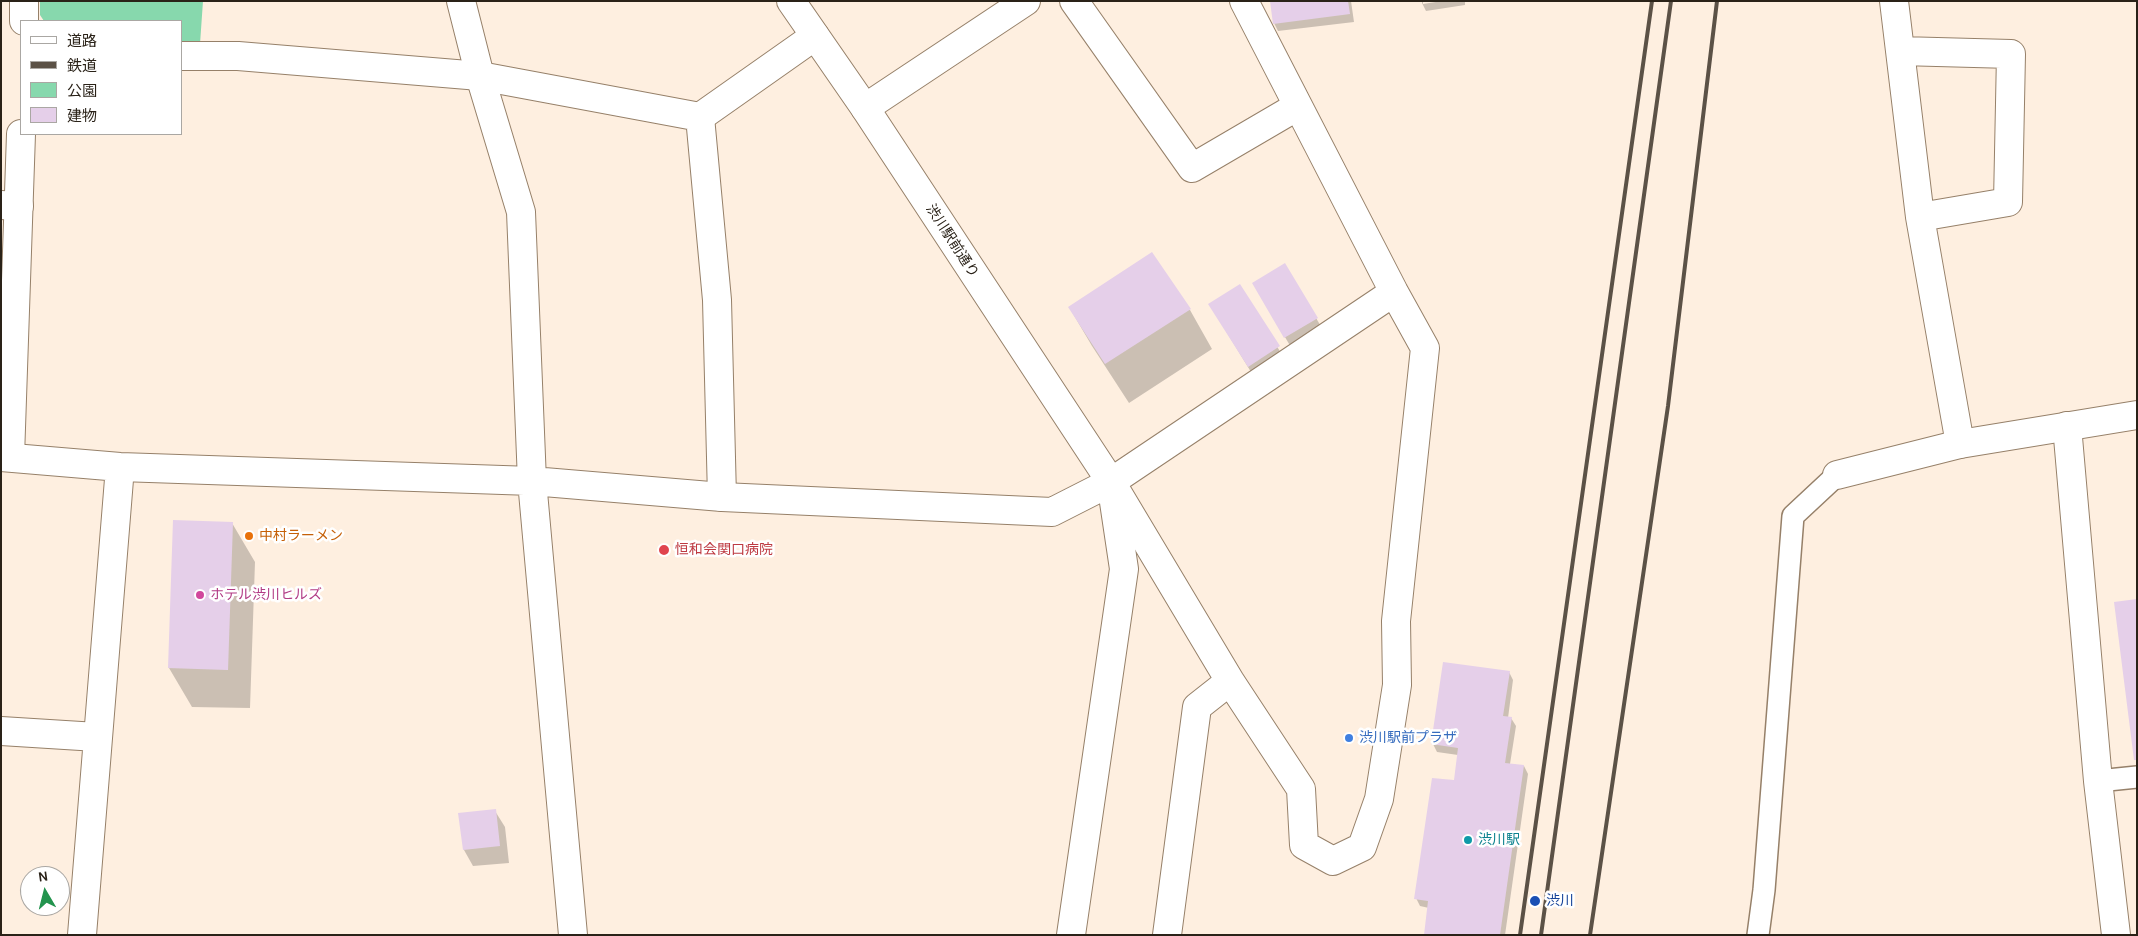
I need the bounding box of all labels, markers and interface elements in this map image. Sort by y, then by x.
legend [20,20,182,135]
text: 道路 [67,32,97,50]
text: 鉄道 [67,57,97,75]
text: 公園 [67,82,97,100]
text: 建物 [67,107,97,125]
street label: 渋川駅前通り [922,201,982,281]
place label: 中村ラーメン [259,528,343,544]
marker: 中村ラーメン [243,530,255,542]
place label: 恒和会関口病院 [675,542,773,558]
marker: 恒和会関口病院 [657,543,671,557]
place label: ホテル渋川ヒルズ [210,587,322,603]
marker: ホテル渋川ヒルズ [194,589,206,601]
place label: 渋川駅前プラザ [1359,730,1457,746]
marker: 渋川駅前プラザ [1343,732,1355,744]
place label: 渋川駅 [1478,832,1520,848]
marker: 渋川駅 [1462,834,1474,846]
north arrow [20,866,70,916]
text: N [37,868,49,886]
place label: 渋川 [1546,893,1574,909]
marker: 渋川 [1528,894,1542,908]

